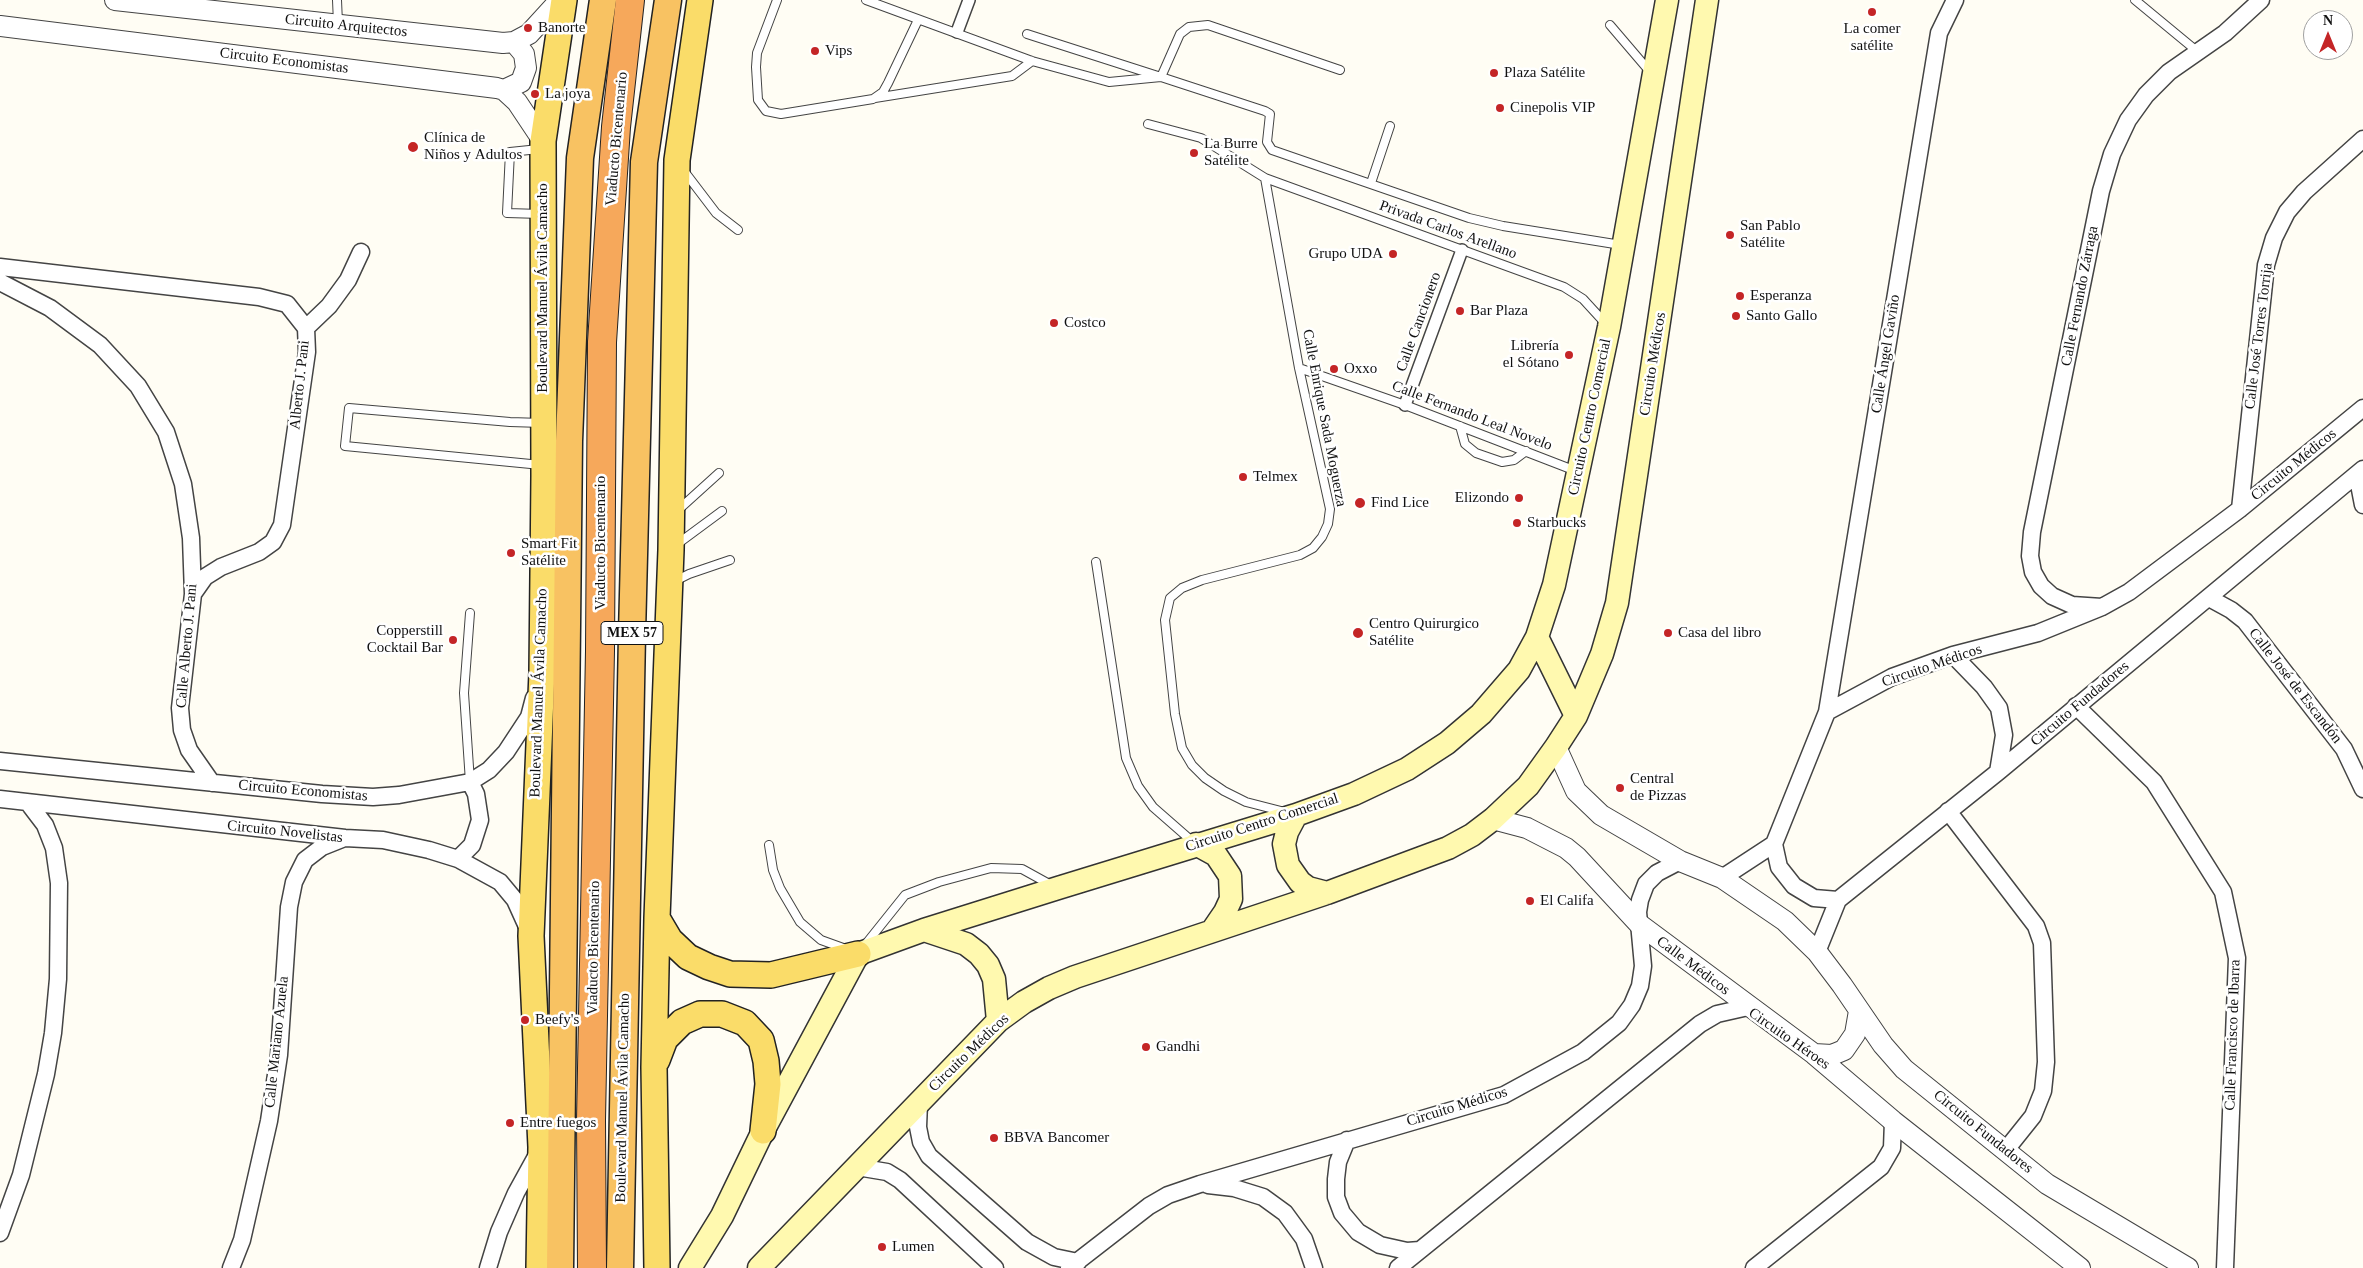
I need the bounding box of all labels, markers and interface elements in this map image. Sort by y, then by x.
marker: La comer satélite [1866,6,1878,18]
north arrow [2303,10,2353,60]
street label: Circuito Arquitectos [284,11,408,41]
text: N [2323,13,2333,28]
place label: Banorte [538,19,585,37]
place label: La comer satélite [1843,20,1901,55]
marker: Banorte [522,22,534,34]
place label: Vips [825,42,852,60]
street label: Circuito Economistas [219,44,349,78]
marker: Vips [809,45,821,57]
place label: Plaza Satélite [1504,64,1585,82]
marker: Plaza Satélite [1488,67,1500,79]
street label: Viaducto Bicentenario [602,71,632,207]
place label: La joya [545,85,590,103]
marker: La joya [529,88,541,100]
place label: Cinepolis VIP [1510,99,1595,117]
marker: Cinepolis VIP [1494,102,1506,114]
place label: Clínica de Niños y Adultos [424,129,522,164]
place label: La Burre Satélite [1204,135,1258,170]
marker: Clínica de Niños y Adultos [406,140,420,154]
marker: La Burre Satélite [1188,147,1200,159]
street label: Boulevard Manuel Ávila Camacho [534,183,552,393]
street label: Privada Carlos Arellano [1377,197,1519,263]
place label: San Pablo Satélite [1740,217,1800,252]
street label: Calle Fernando Zárraga [2058,224,2102,368]
marker: San Pablo Satélite [1724,229,1736,241]
place label: Grupo UDA [1308,245,1383,263]
marker: Grupo UDA [1387,248,1399,260]
street label: Calle José Torres Torrija [2241,262,2277,410]
street label: Calle Cancionero [1393,270,1445,374]
place label: Esperanza [1750,287,1812,305]
marker: Esperanza [1734,290,1746,302]
street label: Calle Ángel Gaviño [1868,293,1904,415]
place label: Bar Plaza [1470,302,1528,320]
marker: Bar Plaza [1454,305,1466,317]
place label: Santo Gallo [1746,307,1817,325]
marker: Santo Gallo [1730,310,1742,322]
street label: Circuito Médicos [1636,311,1670,417]
place label: Costco [1064,314,1106,332]
marker: Costco [1048,317,1060,329]
street label: Calle Enrique Sada Moguerza [1298,328,1350,508]
place label: Librería el Sótano [1503,337,1559,372]
street label: Circuito Centro Comercial [1565,337,1615,497]
street label: Alberto J. Pani [286,340,314,430]
marker: Librería el Sótano [1563,349,1575,361]
place label: Oxxo [1344,360,1377,378]
marker: Oxxo [1328,363,1340,375]
street label: Calle Fernando Leal Novelo [1389,377,1555,455]
street label: Circuito Médicos [2248,425,2340,505]
place label: Telmex [1253,468,1298,486]
marker: Telmex [1237,471,1249,483]
street label: Viaducto Bicentenario [592,476,610,610]
place label: Elizondo [1455,489,1509,507]
marker: Elizondo [1513,492,1525,504]
place label: Find Lice [1371,494,1429,512]
marker: Find Lice [1353,496,1367,510]
place label: Starbucks [1527,514,1586,532]
marker: Starbucks [1511,517,1523,529]
place label: Smart Fit Satélite [521,535,577,570]
marker: Smart Fit Satélite [505,547,517,559]
street label: Calle Alberto J. Pani [173,583,201,709]
street label: Boulevard Manuel Ávila Camacho [526,588,552,798]
place label: Centro Quirurgico Satélite [1369,615,1479,650]
place label: Copperstill Cocktail Bar [367,622,443,657]
road number: MEX 57 [601,622,663,644]
place label: Casa del libro [1678,624,1761,642]
street label: Calle José de Escandón [2244,625,2346,747]
marker: Centro Quirurgico Satélite [1351,626,1365,640]
marker: Casa del libro [1662,627,1674,639]
marker: Copperstill Cocktail Bar [447,634,459,646]
street label: Circuito Médicos [1880,640,1984,692]
street label: Circuito Fundadores [2027,658,2133,750]
place label: Central de Pizzas [1630,770,1686,805]
street label: Circuito Economistas [238,776,368,806]
marker: Central de Pizzas [1614,782,1626,794]
street label: Circuito Centro Comercial [1183,790,1341,856]
street label: Circuito Novelistas [226,817,344,847]
street label: Viaducto Bicentenario [584,881,604,1015]
place label: El Califa [1540,892,1594,910]
marker: El Califa [1524,895,1536,907]
street label: Calle Médicos [1653,933,1733,999]
street label: Calle Francisco de Ibarra [2221,959,2245,1111]
street label: Calle Mariano Azuela [261,975,293,1109]
street label: Boulevard Manuel Ávila Camacho [612,993,634,1203]
street label: Circuito Héroes [1745,1004,1833,1074]
street label: Circuito Médicos [925,1010,1013,1096]
place label: Beefy's [535,1011,579,1029]
marker: Beefy's [519,1014,531,1026]
place label: Gandhi [1156,1038,1200,1056]
marker: Gandhi [1140,1041,1152,1053]
street label: Circuito Médicos [1404,1083,1510,1131]
street label: Circuito Fundadores [1930,1086,2036,1178]
place label: Entre fuegos [520,1114,596,1132]
marker: Entre fuegos [504,1117,516,1129]
place label: BBVA Bancomer [1004,1129,1109,1147]
marker: BBVA Bancomer [988,1132,1000,1144]
place label: Lumen [892,1238,934,1256]
marker: Lumen [876,1241,888,1253]

